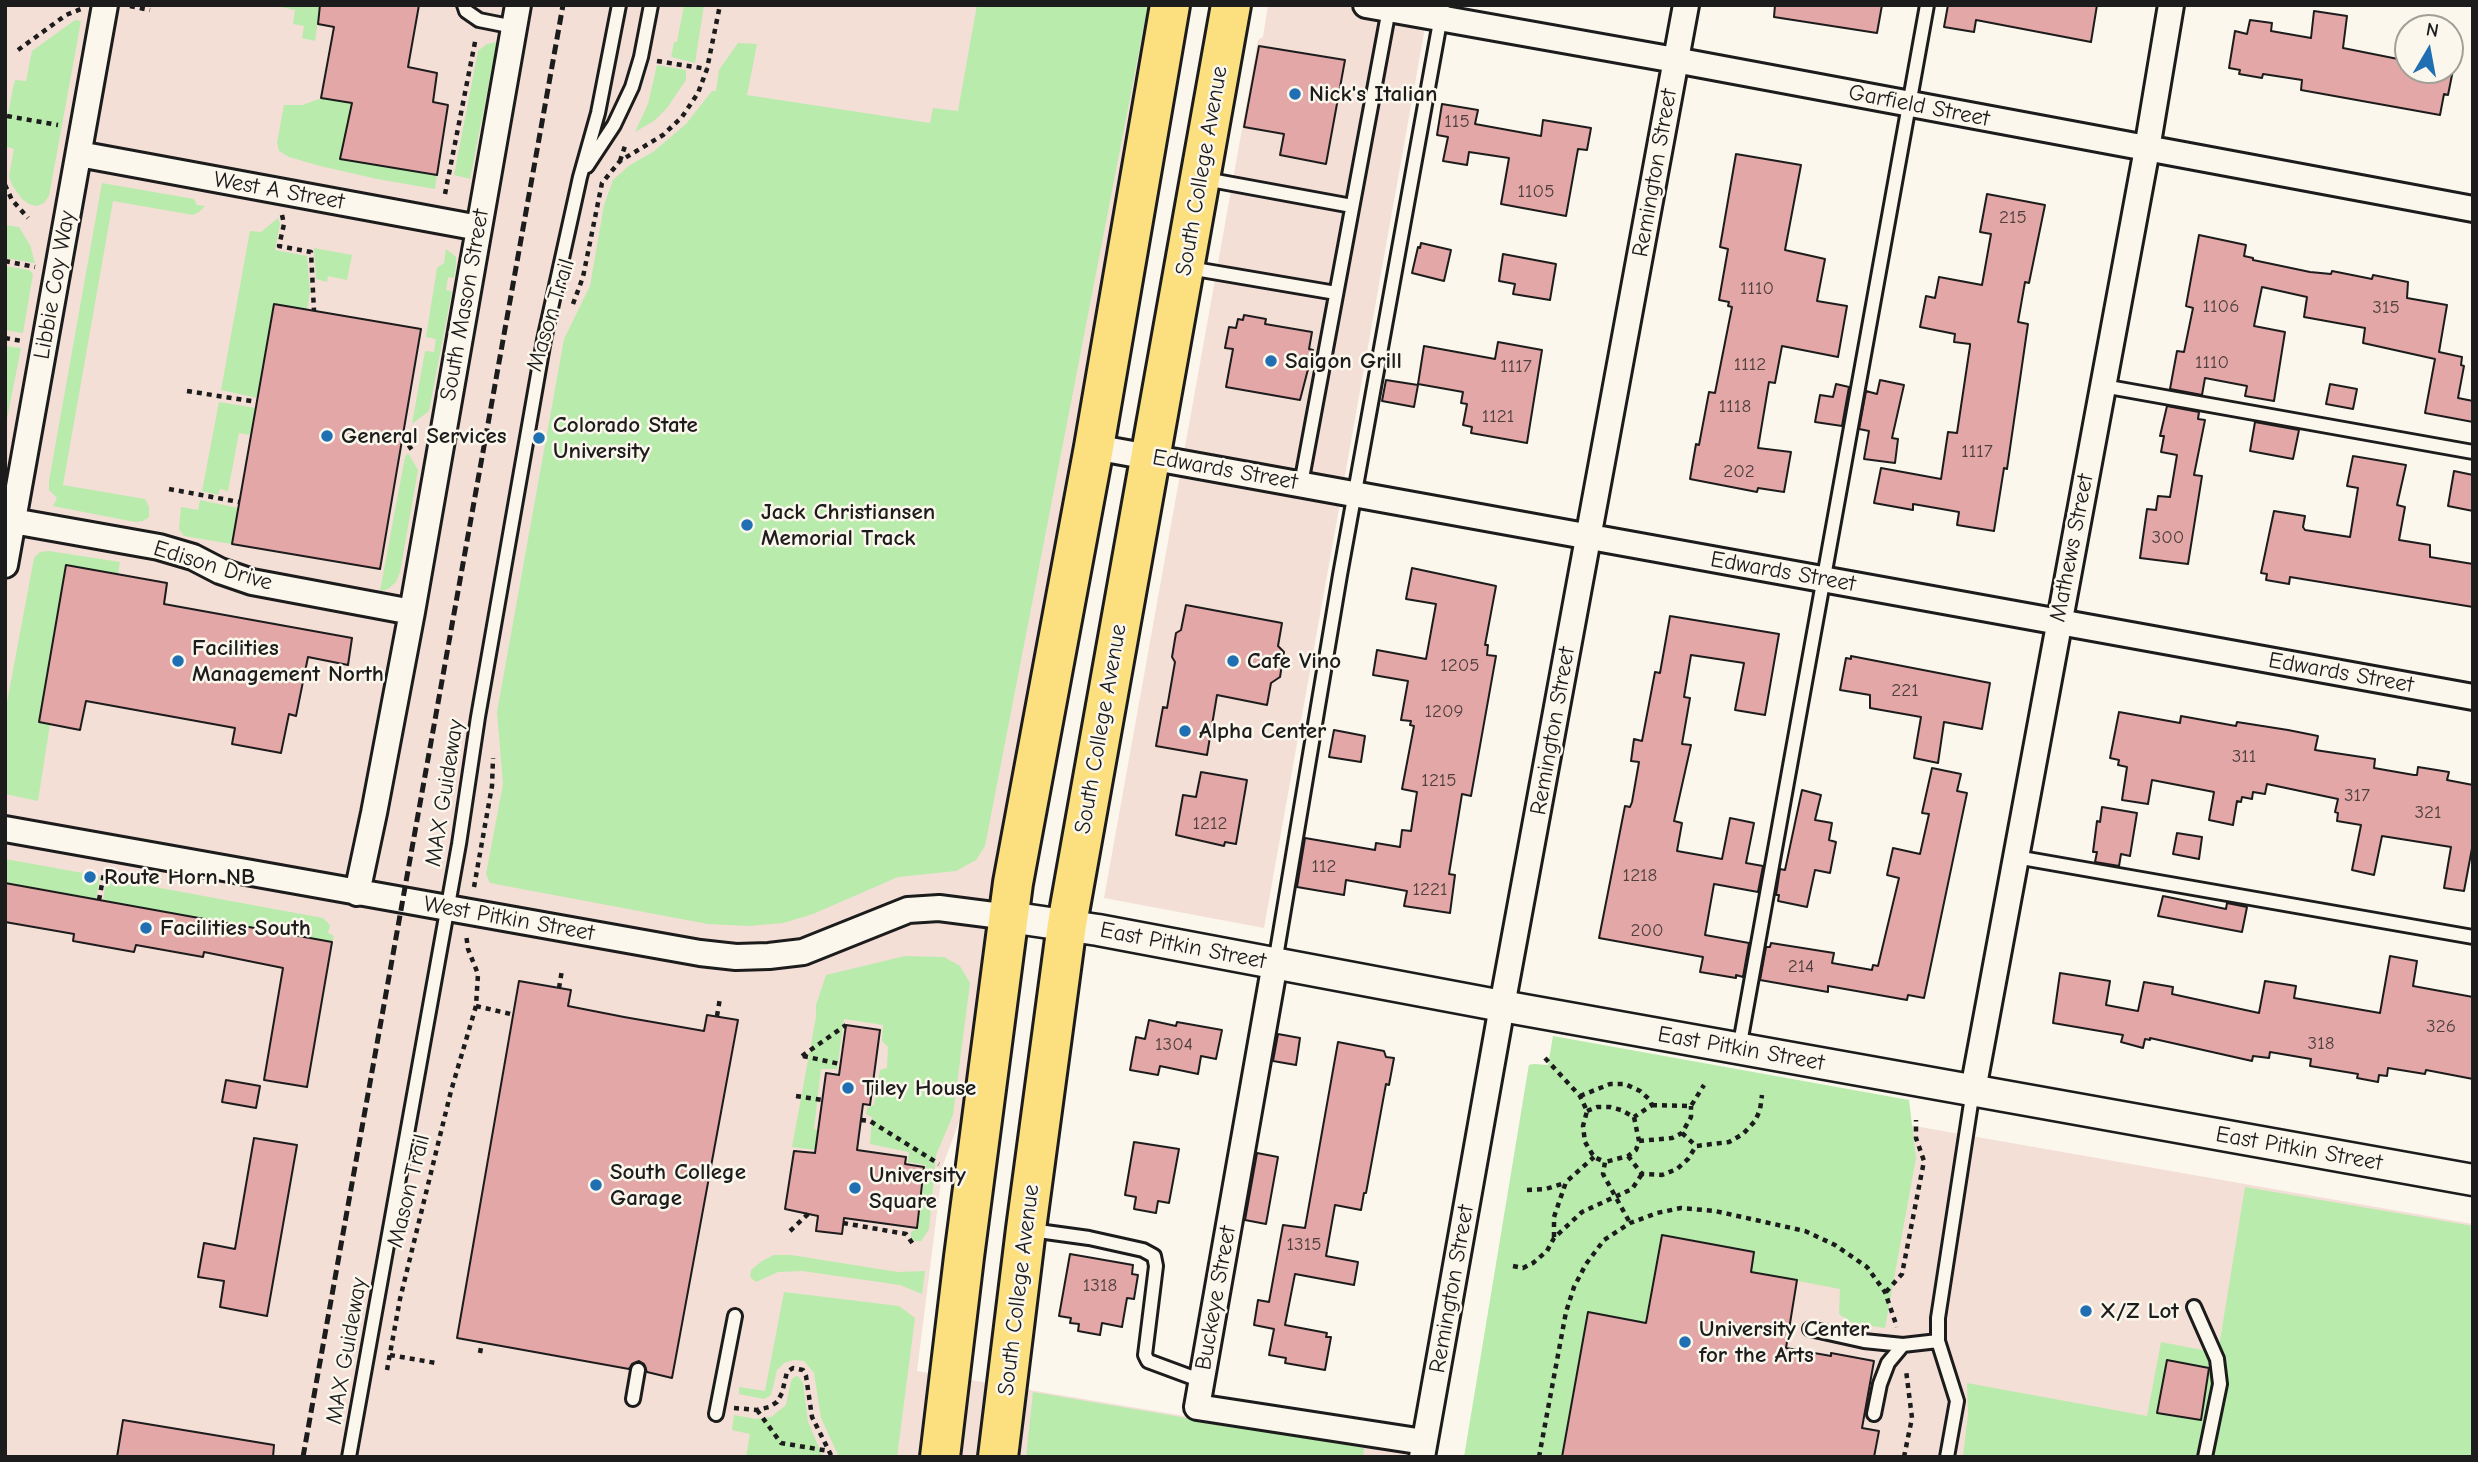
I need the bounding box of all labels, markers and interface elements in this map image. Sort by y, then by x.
north arrow [2394,14,2464,84]
text: N [2424,18,2440,42]
street label: South College Avenue [1170,64,1234,278]
street label: Garfield Street [1846,79,1992,133]
place label: Nick's Italian [1309,80,1437,108]
marker: Nick's Italian [1287,86,1303,102]
street label: Remington Street [1627,87,1683,259]
house number: 115 [1444,111,1470,133]
street label: West A Street [211,166,347,216]
house number: 1105 [1518,181,1554,203]
street label: South Mason Street [435,207,495,403]
house number: 215 [1999,207,2027,229]
street label: Libbie Coy Way [28,209,82,361]
street label: Mason Trail [521,255,581,375]
house number: 1110 [1740,278,1774,300]
house number: 1106 [2203,296,2239,318]
house number: 315 [2372,297,2400,319]
place label: Saigon Grill [1285,347,1402,375]
house number: 1110 [2195,352,2229,374]
marker: Saigon Grill [1263,353,1279,369]
house number: 1112 [1734,354,1766,376]
house number: 1117 [1500,356,1532,378]
house number: 1118 [1719,396,1751,418]
house number: 1121 [1482,406,1514,428]
place label: Colorado State University [553,411,698,465]
place label: General Services [341,422,507,450]
marker: General Services [319,428,335,444]
marker: Colorado State University [531,430,547,446]
house number: 1117 [1961,441,1993,463]
street label: Edwards Street [1150,444,1300,496]
house number: 202 [1723,461,1755,483]
street label: Mathews Street [2044,472,2100,624]
place label: Jack Christiansen Memorial Track [761,498,935,552]
marker: Jack Christiansen Memorial Track [739,517,755,533]
house number: 300 [2152,527,2184,549]
street label: Edison Drive [150,535,276,597]
street label: Edwards Street [1708,546,1858,598]
street label: South College Avenue [1069,622,1133,836]
place label: Facilities Management North [192,634,384,688]
street label: Remington Street [1525,645,1581,817]
place label: Cafe Vino [1247,647,1341,675]
street label: Edwards Street [2266,647,2416,699]
marker: Facilities Management North [170,653,186,669]
marker: Cafe Vino [1225,653,1241,669]
house number: 1205 [1440,655,1480,677]
house number: 221 [1891,680,1919,702]
house number: 1209 [1424,701,1464,723]
street label: MAX Guideway [420,717,470,869]
place label: Alpha Center [1199,717,1326,745]
marker: Alpha Center [1177,723,1193,739]
house number: 311 [2232,746,2256,768]
house number: 1215 [1421,770,1457,792]
house number: 317 [2344,785,2370,807]
house number: 321 [2414,802,2442,824]
house number: 1212 [1193,813,1227,835]
house number: 112 [1312,856,1336,878]
place label: Route Horn NB [104,863,255,891]
house number: 1218 [1623,865,1657,887]
marker: Route Horn NB [82,869,98,885]
house number: 1221 [1413,879,1447,901]
street label: West Pitkin Street [422,890,596,948]
place label: Facilities South [160,914,311,942]
street label: East Pitkin Street [1098,916,1268,976]
marker: Facilities South [138,920,154,936]
house number: 200 [1630,920,1664,942]
house number: 214 [1788,956,1814,978]
house number: 326 [2426,1016,2456,1038]
street label: East Pitkin Street [1656,1021,1826,1077]
house number: 318 [2308,1033,2334,1055]
house number: 1304 [1155,1034,1193,1056]
place label: Tiley House [862,1074,976,1102]
marker: Tiley House [840,1080,856,1096]
street label: East Pitkin Street [2214,1121,2384,1177]
street label: Mason Trail [382,1131,436,1251]
place label: South College Garage [610,1158,746,1212]
place label: University Square [869,1161,966,1215]
marker: South College Garage [588,1177,604,1193]
marker: University Square [847,1180,863,1196]
street label: South College Avenue [992,1183,1046,1397]
street label: Remington Street [1424,1203,1480,1375]
street label: Buckeye Street [1190,1224,1242,1372]
house number: 1315 [1287,1234,1321,1256]
street label: MAX Guideway [320,1275,374,1427]
house number: 1318 [1083,1275,1117,1297]
place label: X/Z Lot [2100,1297,2179,1325]
marker: X/Z Lot [2078,1303,2094,1319]
place label: University Center for the Arts [1699,1315,1869,1369]
marker: University Center for the Arts [1677,1334,1693,1350]

